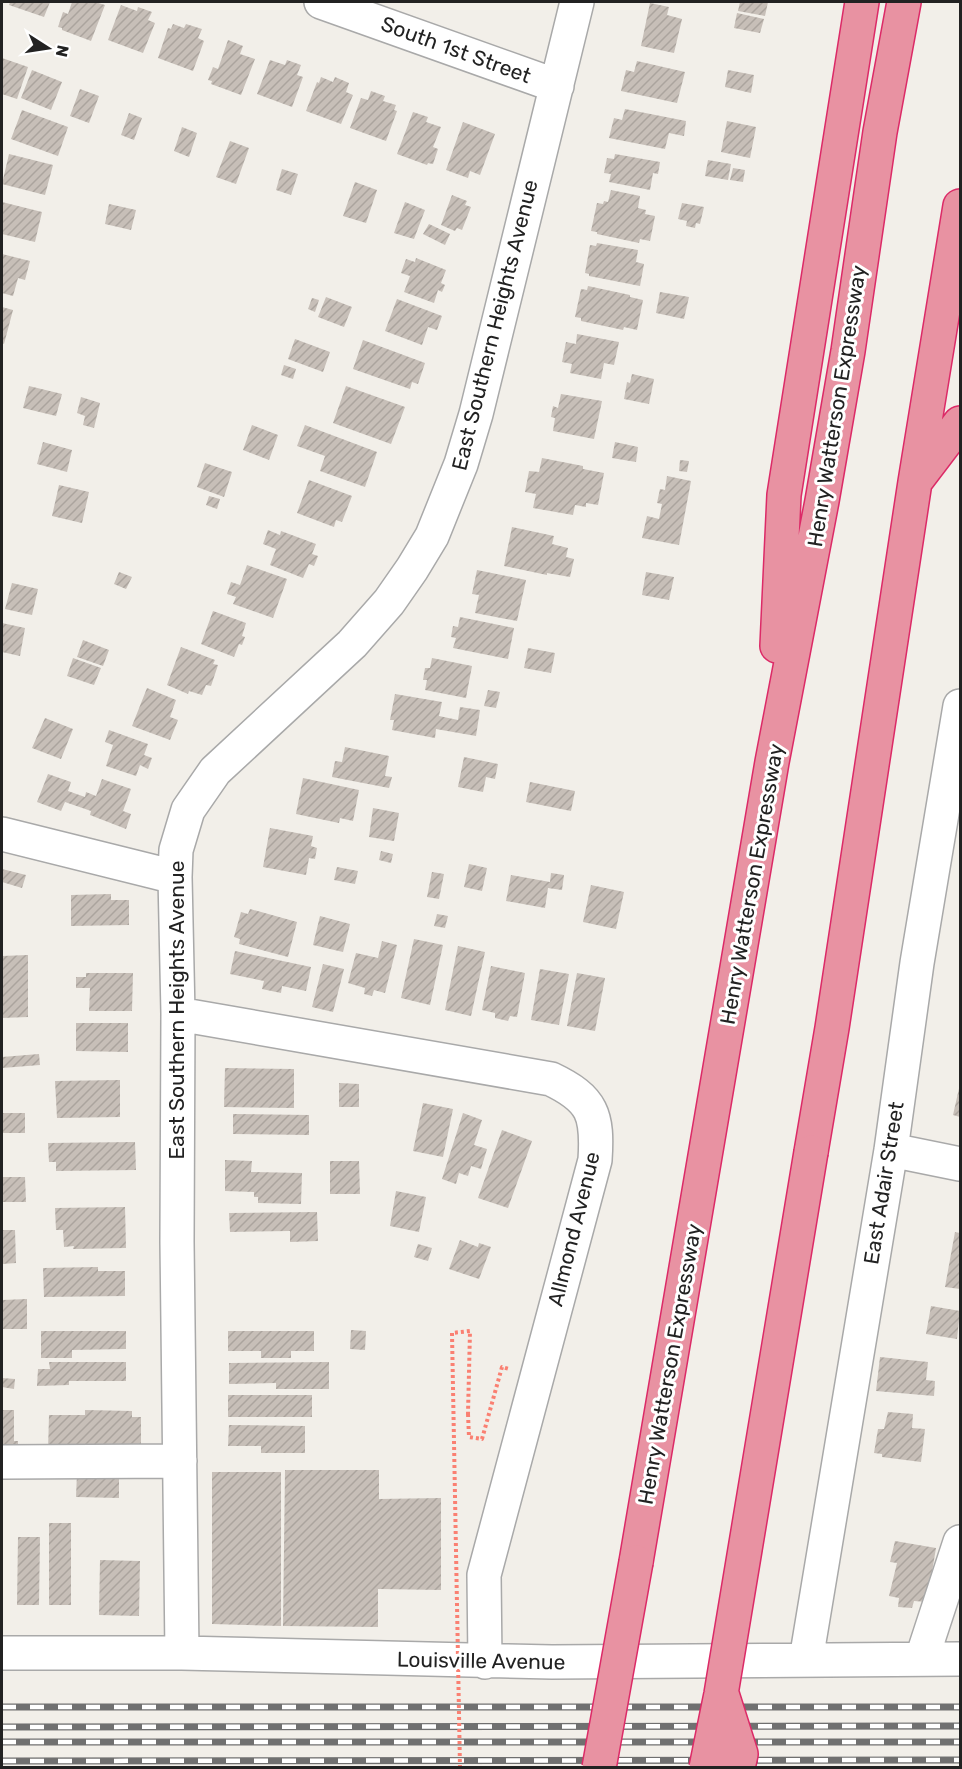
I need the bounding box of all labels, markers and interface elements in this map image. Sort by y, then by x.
street label: South 1st Street [378,11,535,88]
north arrow [18,18,78,78]
text: N [52,43,73,59]
street label: East Southern Heights Avenue [446,177,543,473]
street label: Henry Watterson Expressway [802,263,871,548]
street label: Henry Watterson Expressway [714,741,789,1026]
street label: East Southern Heights Avenue [164,861,189,1159]
street label: East Adair Street [858,1100,909,1266]
street label: Allmond Avenue [542,1149,605,1309]
street label: Henry Watterson Expressway [632,1221,707,1506]
street label: Louisville Avenue [397,1647,565,1674]

